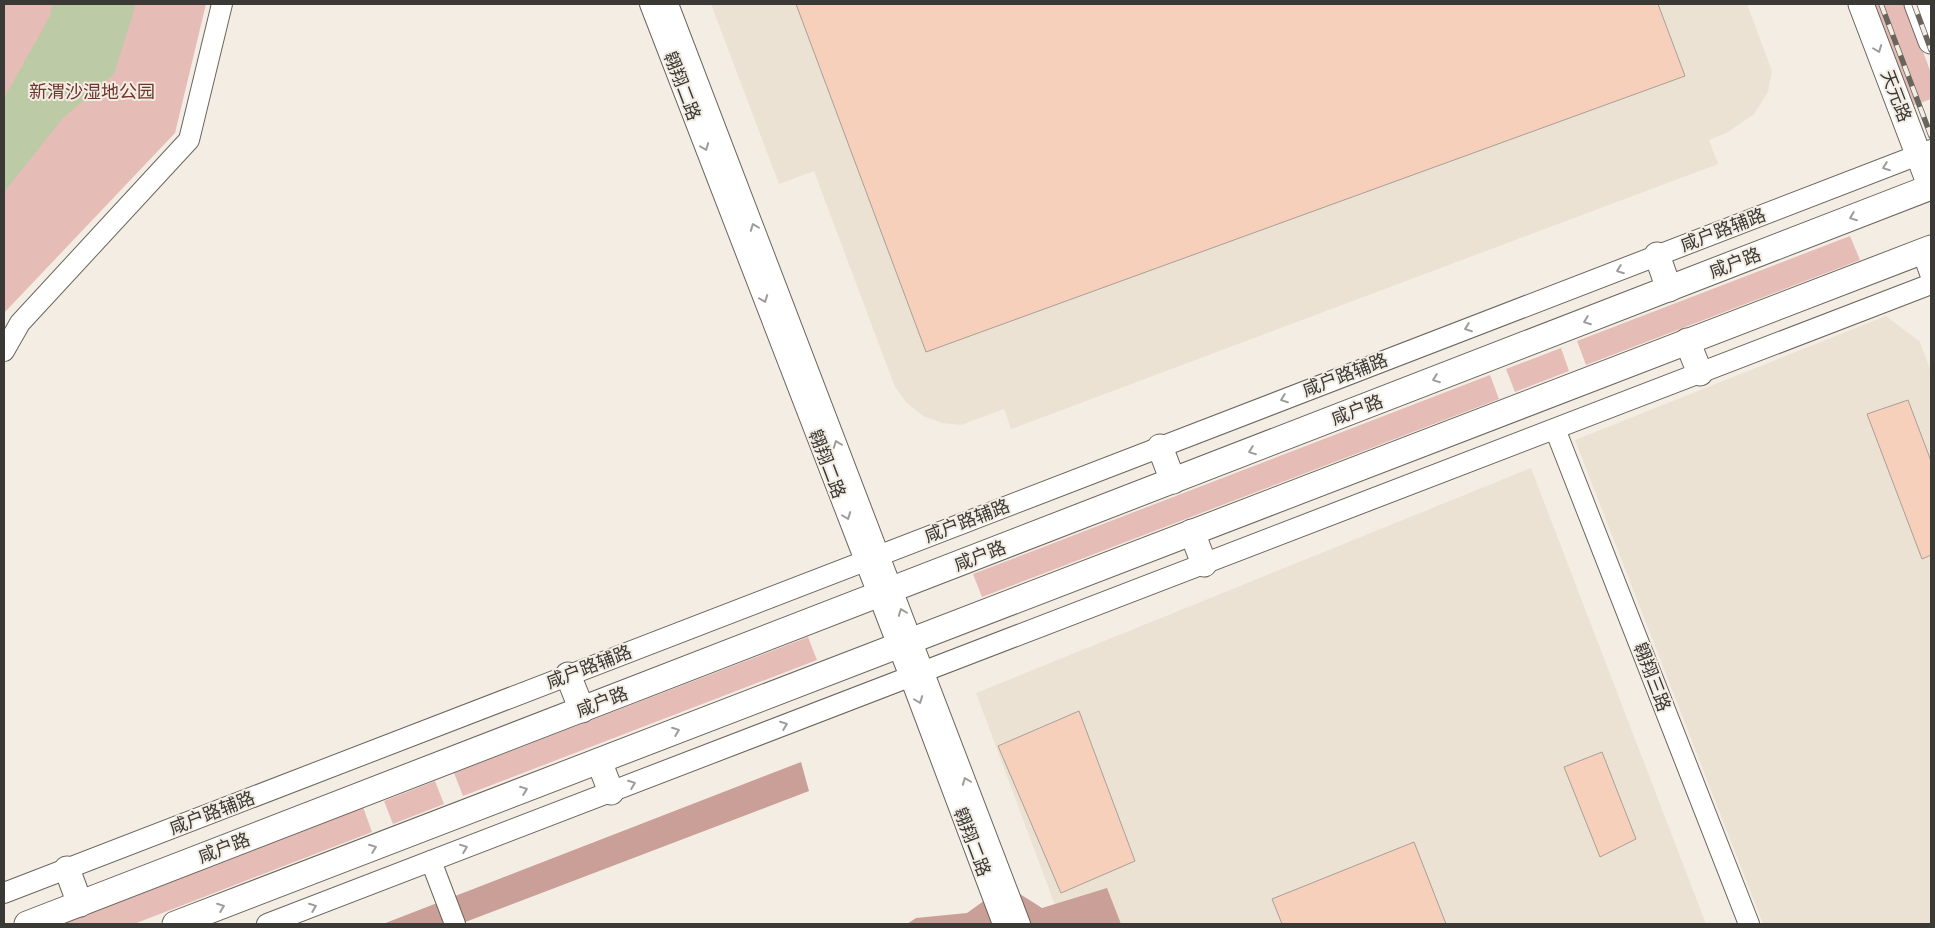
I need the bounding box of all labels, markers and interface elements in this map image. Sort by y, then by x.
one-way arrow [1872,44,1882,53]
street label: 翱翔二路 [660,48,705,123]
street label: 天元路 [1877,67,1916,125]
park label: 新渭沙湿地公园 [29,81,155,102]
one-way arrow [699,142,709,151]
one-way arrow [1882,161,1891,171]
street label: 咸户路辅路 [1677,204,1769,255]
one-way arrow [1849,211,1858,222]
one-way arrow [750,223,760,232]
street label: 咸户路 [1706,243,1764,282]
one-way arrow [1616,263,1625,274]
one-way arrow [757,294,768,303]
one-way arrow [1584,315,1592,325]
one-way arrow [1464,322,1473,332]
street label: 咸户路辅路 [1299,349,1391,400]
one-way arrow [1432,373,1441,383]
street label: 咸户路 [1328,390,1386,429]
one-way arrow [1280,393,1289,403]
street label: 翱翔二路 [805,426,850,501]
one-way arrow [833,440,843,449]
one-way arrow [1248,444,1257,455]
street label: 咸户路辅路 [921,495,1013,546]
one-way arrow [841,511,851,520]
street label: 咸户路 [951,536,1009,575]
one-way arrow [897,609,907,617]
street label: 翱翔三路 [1630,639,1675,714]
street label: 咸户路辅路 [543,641,635,692]
street label: 咸户路 [573,682,631,721]
one-way arrow [913,695,923,704]
one-way arrow [779,721,788,732]
one-way arrow [671,727,680,738]
one-way arrow [962,777,972,785]
one-way arrow [628,780,636,790]
one-way arrow [519,786,528,796]
street label: 咸户路辅路 [166,787,258,838]
street label: 翱翔二路 [950,804,995,879]
street label: 咸户路 [195,828,253,867]
one-way arrow [368,844,376,854]
one-way arrow [460,844,468,854]
one-way arrow [216,903,225,913]
one-way arrow [308,903,317,913]

